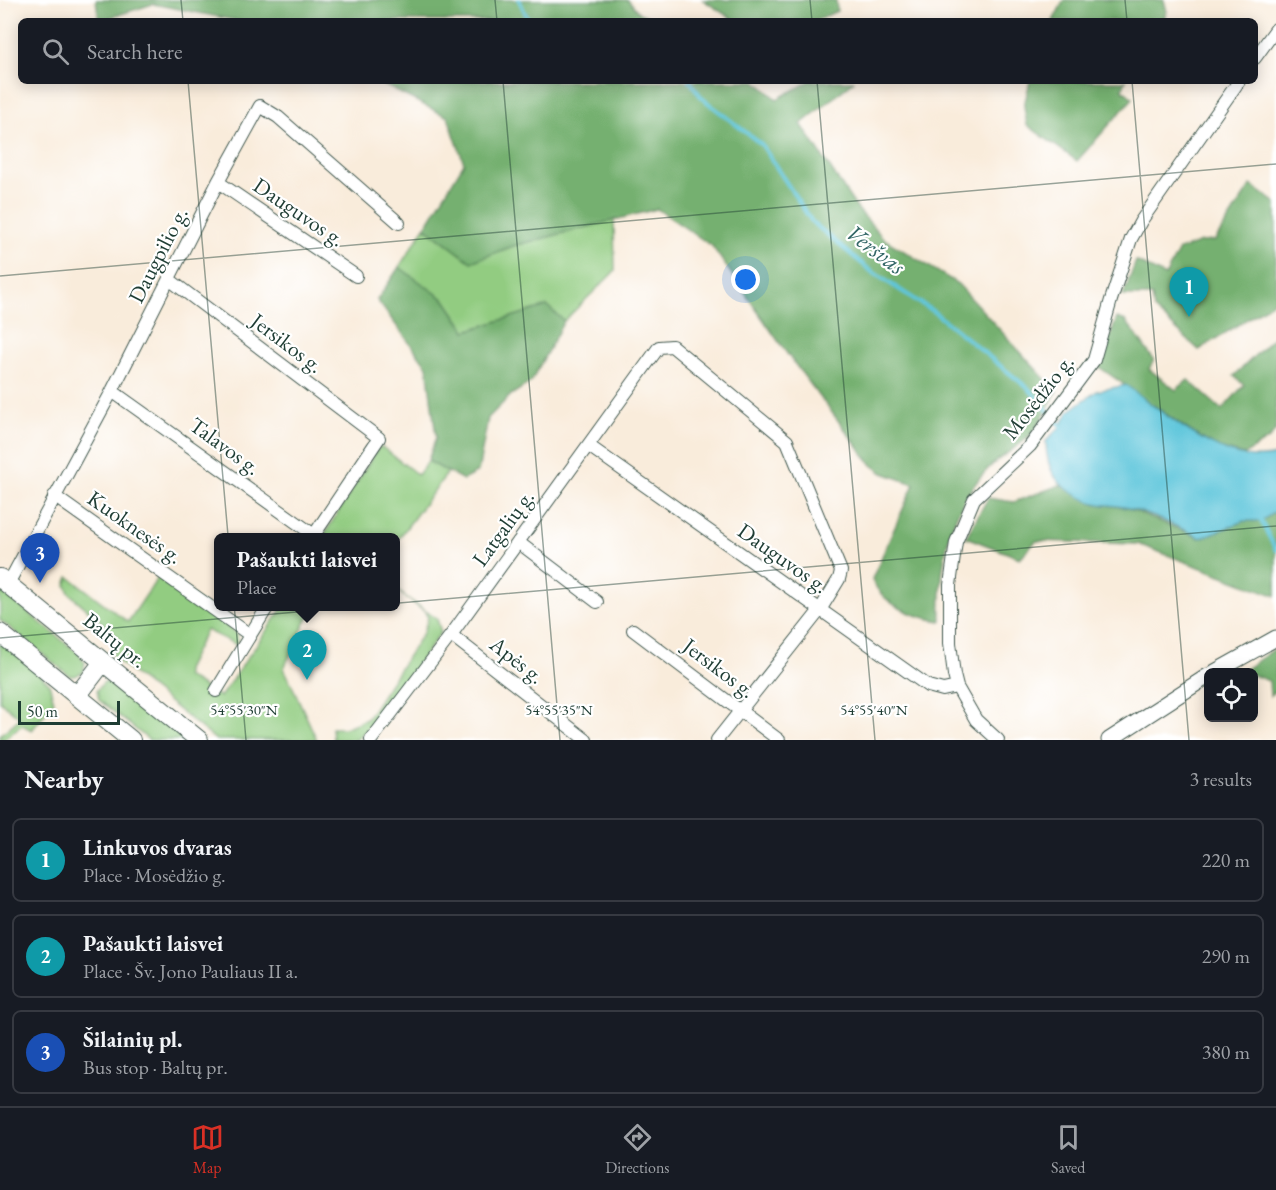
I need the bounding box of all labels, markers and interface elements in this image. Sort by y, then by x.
search box [18,18,1258,84]
icon: search [39,35,72,68]
text: Search here [87,37,182,66]
street label: Dauguvos g. [248,171,350,253]
street label: Daugpilio g. [121,202,195,308]
water label: Veršvas [840,217,912,281]
your location [731,265,760,294]
pin: 1 [1170,268,1208,317]
street label: Jersikos g. [243,305,329,380]
street label: Mosėdžio g. [996,348,1080,446]
street label: Talavos g. [184,410,266,482]
street label: Kuoknesės g. [82,484,188,570]
street label: Latgalių g. [465,484,541,572]
street label: Dauguvos g. [732,516,834,600]
popup [214,533,400,611]
pin: 3 [20,534,60,583]
text: Pašaukti laisvei [237,545,377,574]
text: Place [237,574,276,600]
street label: Baltų pr. [77,606,153,674]
street label: Apės g. [483,629,550,690]
pin: 2 [288,630,326,680]
street label: Jersikos g. [675,630,761,705]
map controls [1204,668,1258,722]
button: locate [1204,668,1258,722]
scale bar [18,698,120,726]
text: 54°55'30"N [210,700,278,719]
text: 54°55'35"N [525,700,593,719]
text: 54°55'40"N [840,700,908,719]
text: 50 m [27,701,58,722]
text: Nearby [24,762,104,796]
text: 3 results [1189,766,1252,792]
text: Linkuvos dvaras [83,833,232,862]
text: 1 [40,847,51,873]
text: 220 m [1202,847,1250,873]
text: Place · Mosėdžio g. [83,862,226,888]
text: Pašaukti laisvei [83,929,223,958]
text: 2 [40,943,51,969]
text: 290 m [1202,943,1250,969]
text: Place · Šv. Jono Pauliaus II a. [83,958,298,984]
text: Šilainių pl. [83,1025,183,1054]
text: 3 [40,1039,51,1065]
text: 380 m [1202,1039,1250,1065]
text: Bus stop · Baltų pr. [83,1054,228,1080]
tab: Map [191,1121,224,1178]
tab: Directions [605,1121,670,1178]
tab: Saved [1051,1121,1085,1178]

